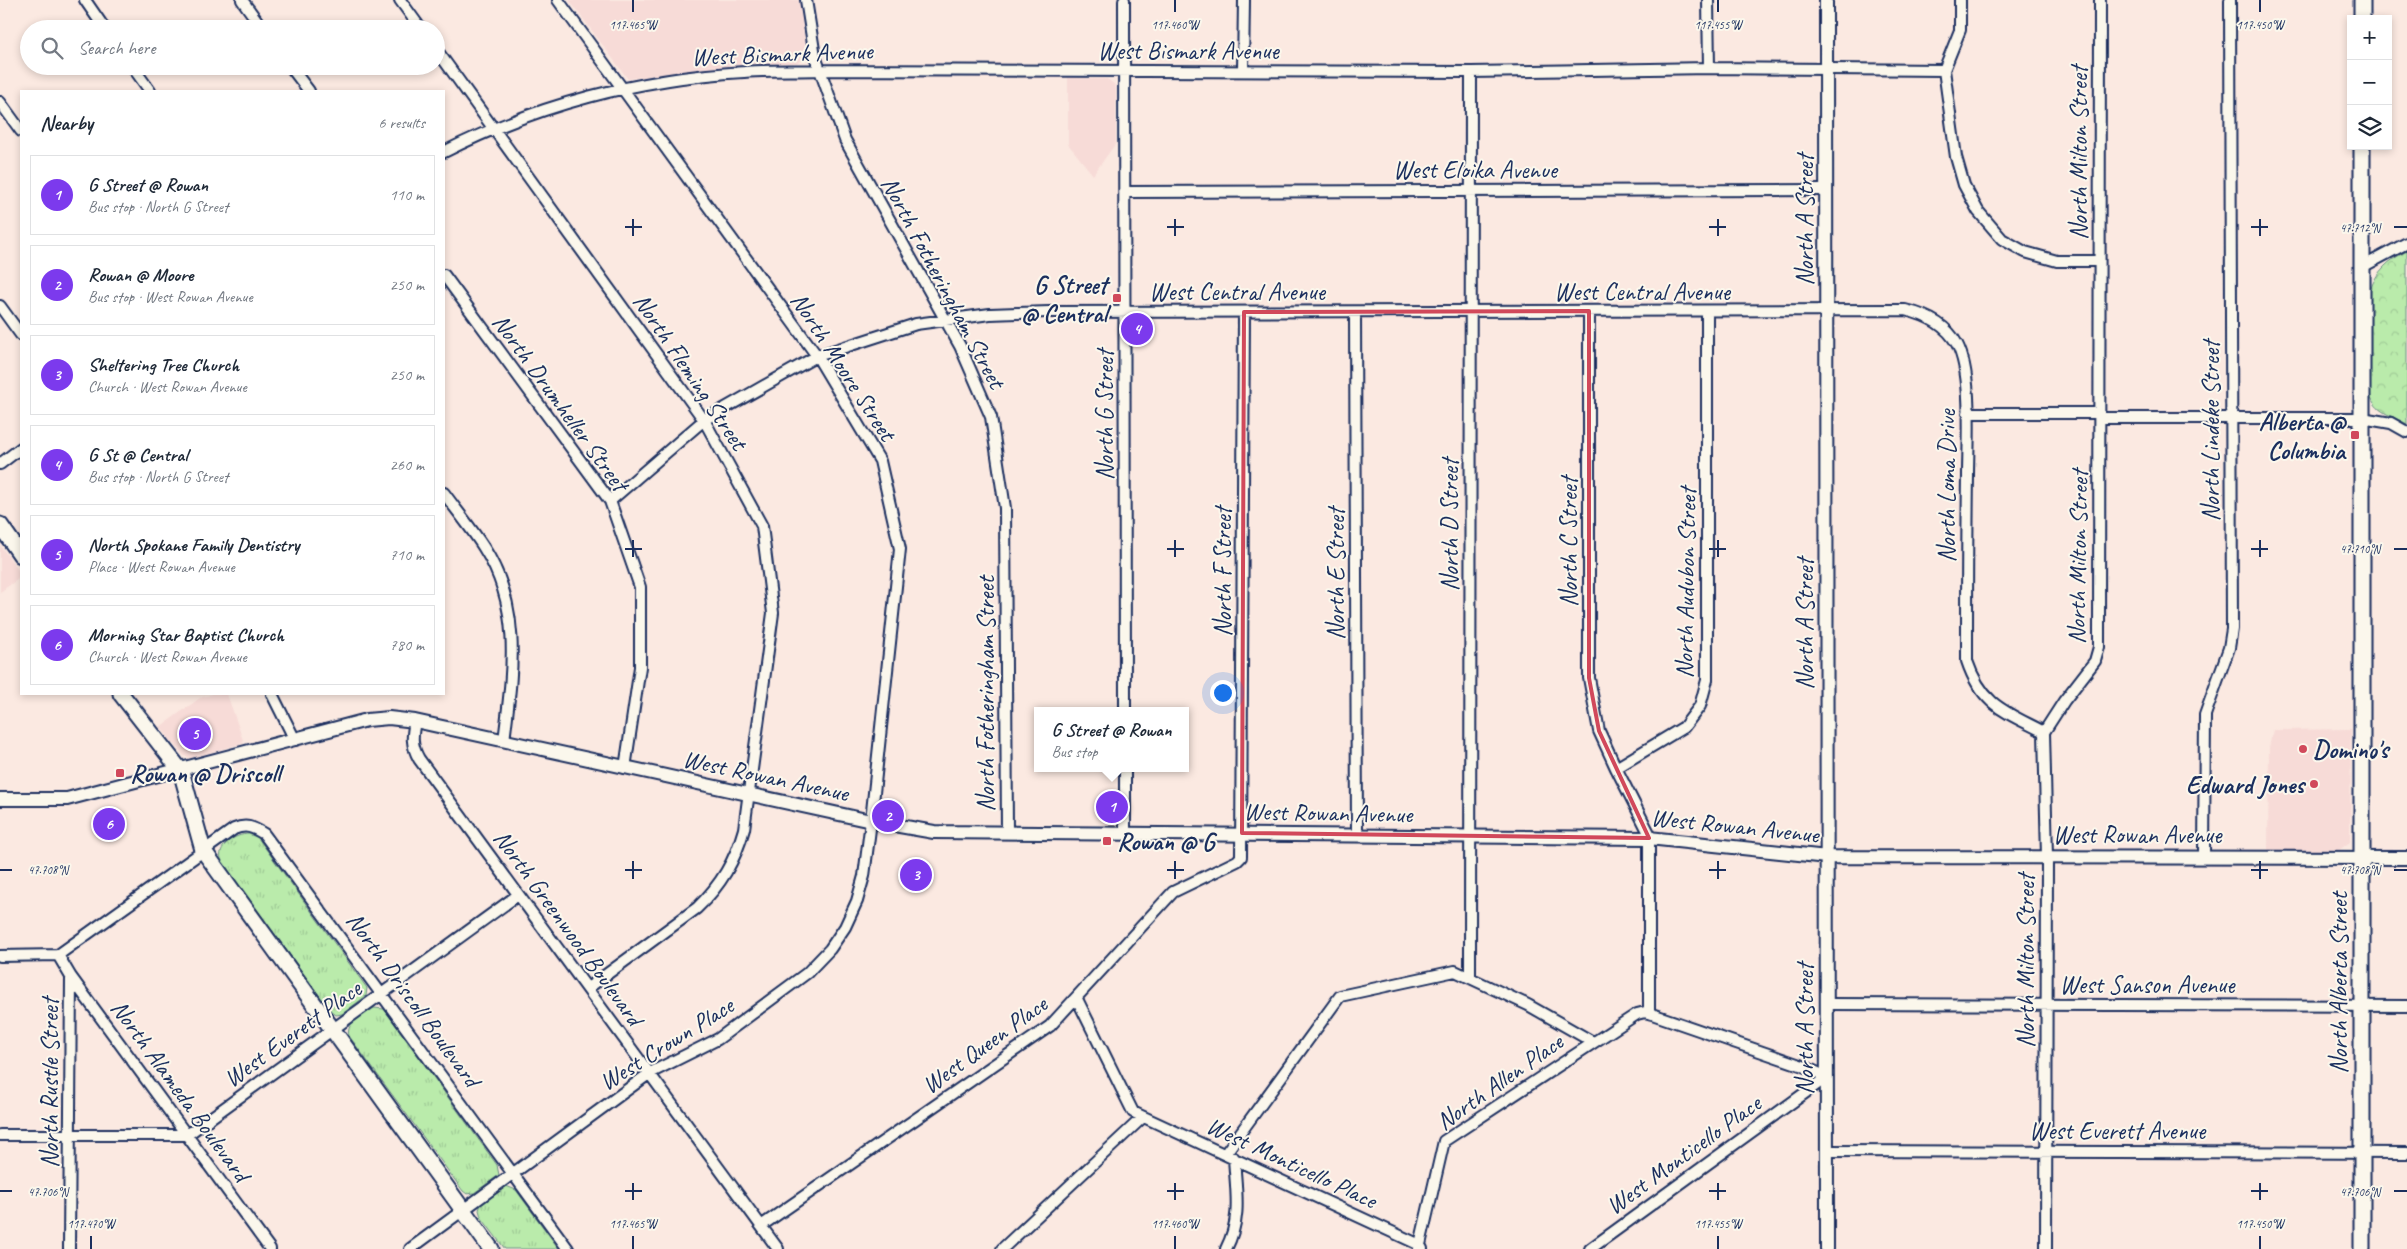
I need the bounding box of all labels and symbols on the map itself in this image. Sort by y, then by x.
text: 117.465°W [610,17,659,33]
text: 117.460°W [1152,17,1201,33]
text: 117.455°W [1695,17,1744,33]
text: 117.450°W [2237,17,2286,33]
street label: West Bismark Avenue [691,35,875,73]
street label: West Bismark Avenue [1097,35,1280,67]
street label: North Milton Street [2063,62,2095,240]
street label: North A Street [1789,151,1821,286]
street label: West Eloika Avenue [1393,154,1559,186]
street label: North Fotheringham Street [874,171,1014,396]
text: 47.712°N [2340,220,2382,236]
place label: G Street @ Central [1021,269,1112,330]
street label: West Central Avenue [1149,276,1327,308]
street label: West Central Avenue [1554,276,1732,308]
street label: North Moore Street [783,286,905,449]
street label: North Fleming Street [626,287,756,458]
marker: G Street @ Central [1111,292,1123,304]
street label: North Drumheller Street [485,307,638,501]
pin: 4 [1121,310,1153,348]
street label: North Lindeke Street [2195,337,2227,521]
street label: North G Street [1089,346,1121,480]
place label: Alberta @ Columbia [2259,406,2347,467]
street label: North Loma Drive [1931,408,1963,562]
marker: Alberta @ Columbia [2349,429,2361,441]
street label: North D Street [1434,455,1466,591]
street label: North Milton Street [2060,466,2096,644]
street label: North C Street [1553,473,1585,607]
street label: North Audubon Street [1668,484,1704,679]
street label: North F Street [1207,503,1239,637]
street label: North E Street [1320,504,1352,640]
text: 47.710°N [2340,541,2382,557]
street label: North A Street [1789,555,1821,690]
street label: North Fotheringham Street [970,574,1002,812]
your location [1210,680,1236,706]
pin: 5 [179,715,211,753]
place label: Domino's [2313,734,2391,766]
street label: West Rowan Avenue [680,743,853,810]
marker: Domino's [2297,743,2309,755]
place label: Rowan @ Driscoll [130,758,285,790]
marker: Rowan @ Driscoll [114,767,126,779]
place label: Edward Jones [2186,769,2306,801]
marker: Edward Jones [2308,778,2320,790]
pin: 1 [1096,788,1128,826]
street label: West Rowan Avenue [1243,796,1414,831]
pin: 2 [872,797,904,835]
street label: West Rowan Avenue [1649,801,1822,851]
pin: 6 [93,805,125,843]
street label: West Rowan Avenue [2053,819,2223,851]
street label: North Greenwood Boulevard [486,823,652,1035]
place label: Rowan @ G [1117,826,1218,858]
marker: Rowan @ G [1101,835,1113,847]
pin: 3 [900,856,932,894]
text: 47.708°N [28,862,70,878]
text: 47.708°N [2340,862,2382,878]
street label: North Milton Street [2010,870,2042,1048]
street label: North Alberta Street [2323,890,2355,1074]
street label: North Driscoll Boulevard [339,906,489,1096]
street label: North A Street [1789,960,1821,1095]
street label: West Sanson Avenue [2060,969,2236,1001]
street label: West Everett Place [217,972,369,1095]
street label: West Queen Place [916,987,1055,1101]
street label: West Crown Place [593,989,741,1098]
street label: North Alameda Boulevard [103,993,259,1191]
street label: North Rustle Street [34,994,66,1168]
street label: North Allen Place [1430,1025,1571,1137]
street label: West Monticello Place [1600,1087,1769,1222]
street label: West Monticello Place [1201,1110,1383,1217]
street label: West Everett Avenue [2029,1115,2207,1147]
text: 47.706°N [28,1184,70,1200]
text: 47.706°N [2340,1184,2382,1200]
text: 117.470°W [68,1216,117,1232]
text: 117.465°W [610,1216,659,1232]
text: 117.460°W [1152,1216,1201,1232]
text: 117.455°W [1695,1216,1744,1232]
text: 117.450°W [2237,1216,2286,1232]

